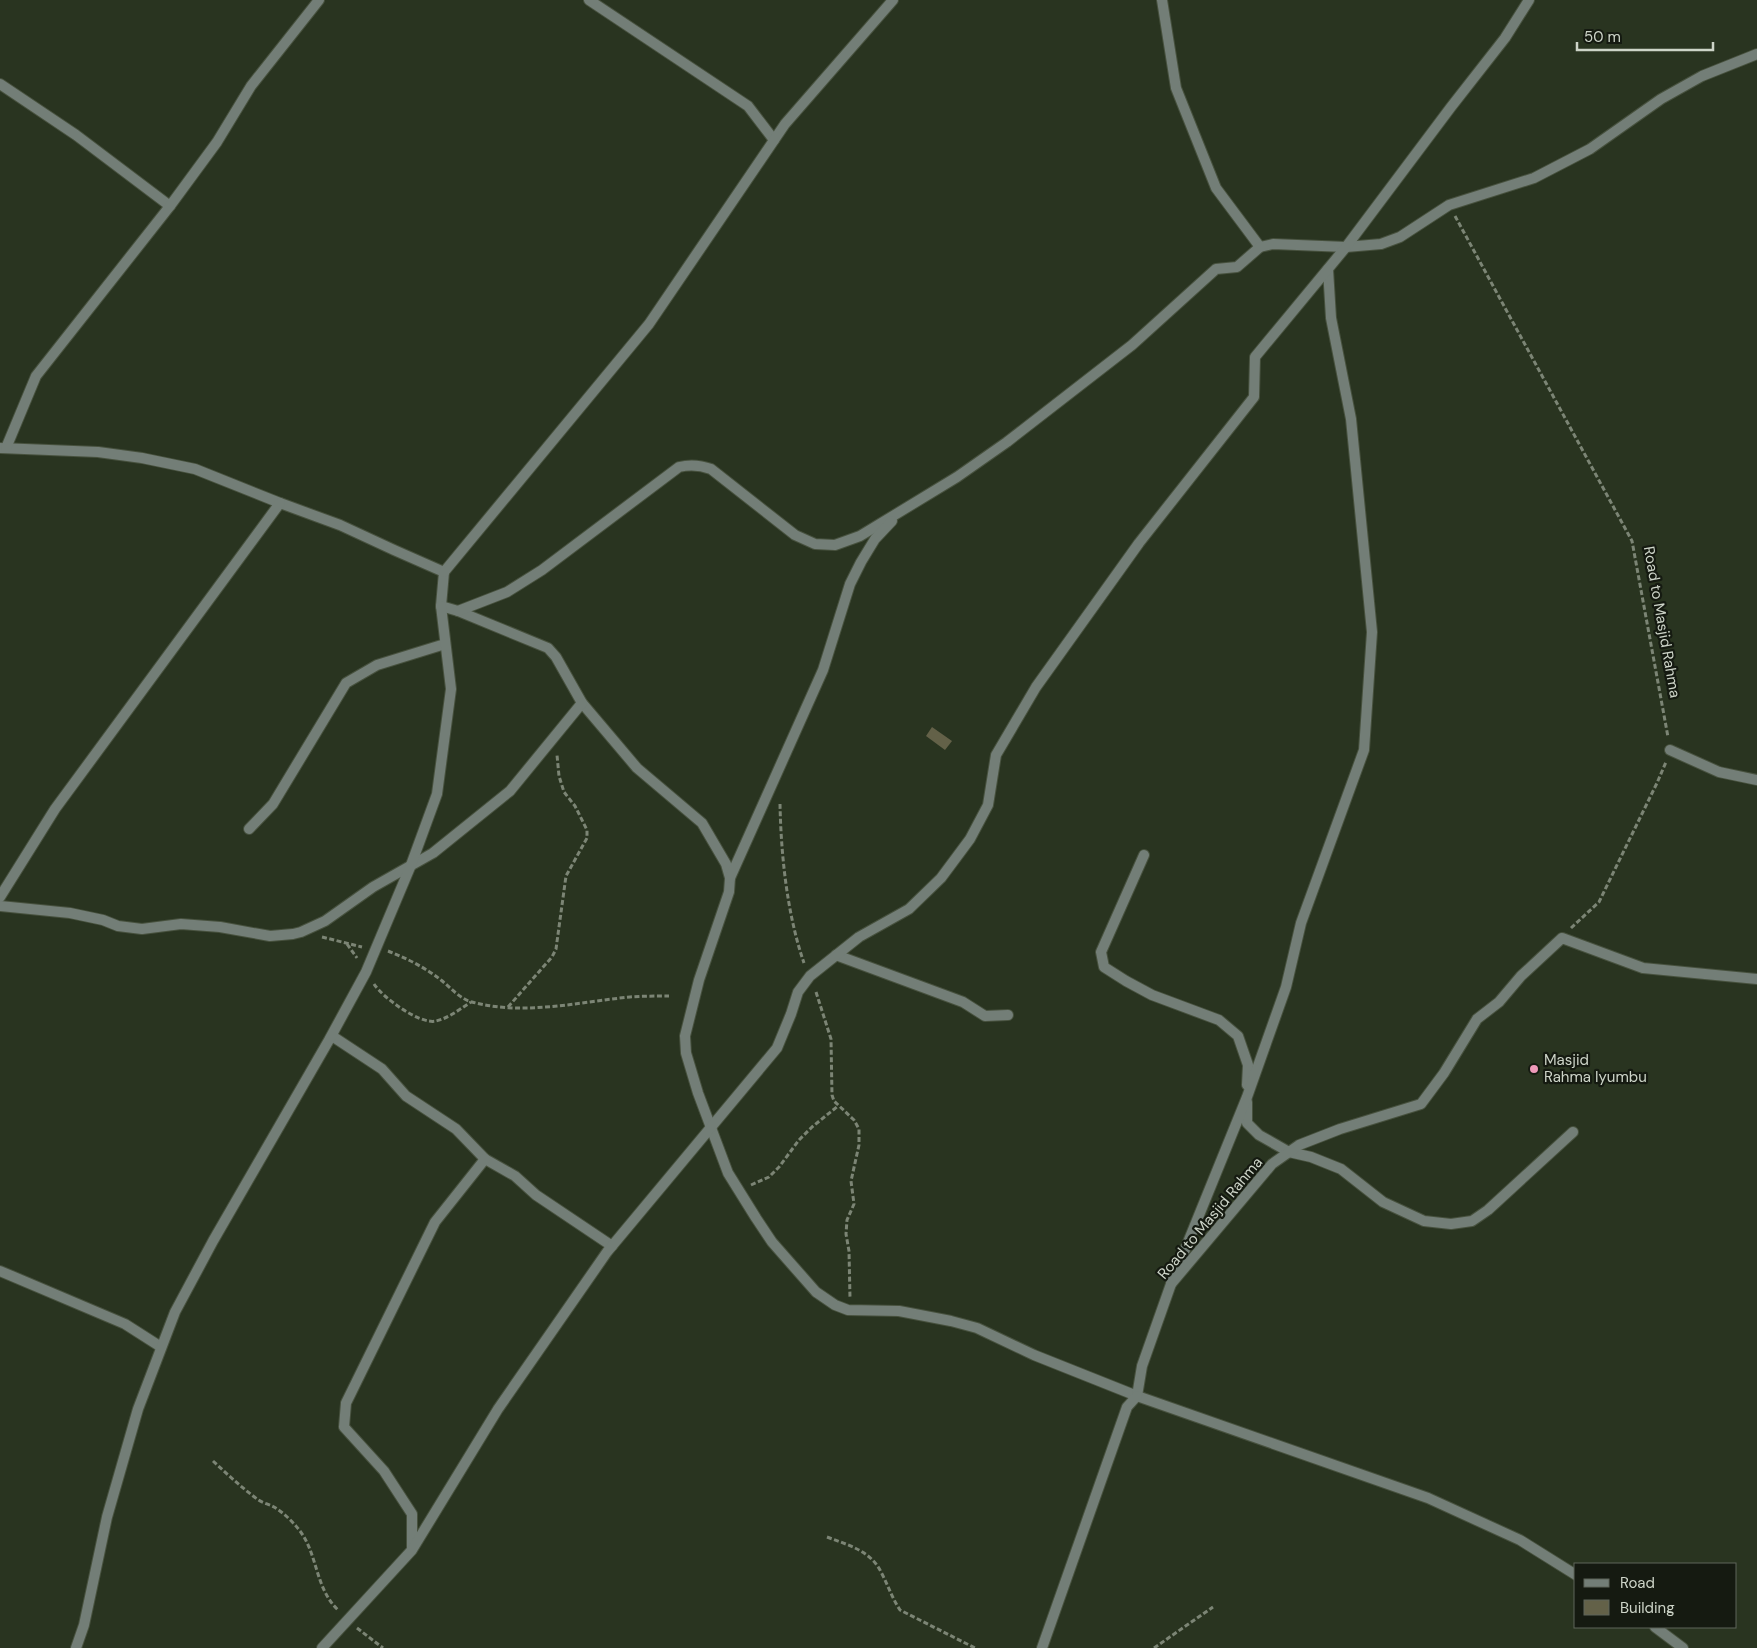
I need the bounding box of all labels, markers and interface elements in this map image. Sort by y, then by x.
scale bar [1577,20,1713,52]
text: 50 m [1584,27,1621,47]
street label: Road to Masjid Rahma [1639,545,1685,699]
place label: Masjid Rahma Iyumbu [1544,1050,1647,1087]
marker: Masjid Rahma Iyumbu [1528,1063,1540,1075]
street label: Road to Masjid Rahma [1153,1153,1267,1283]
legend [1574,1563,1737,1628]
text: Road [1620,1573,1655,1593]
text: Building [1620,1598,1675,1618]

